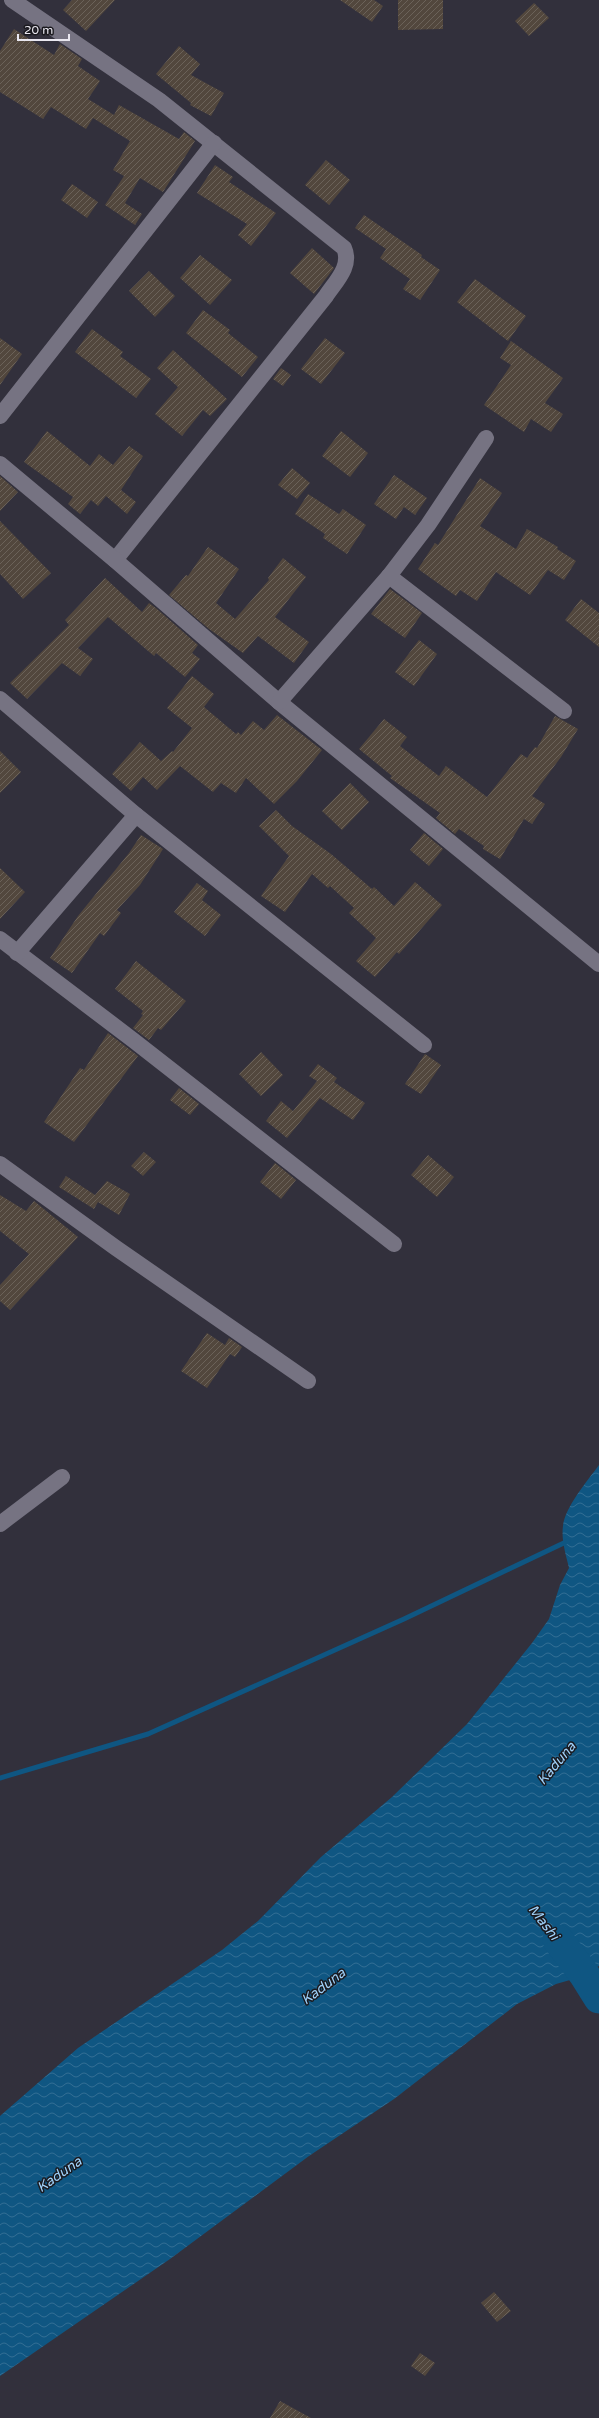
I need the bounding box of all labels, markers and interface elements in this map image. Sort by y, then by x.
scale bar [18,16,69,42]
text: 20 m [24,23,53,37]
water label: Kaduna [533,1737,580,1788]
water label: Mashi [525,1901,564,1945]
water label: Kaduna [298,1964,350,2009]
water label: Kaduna [34,2152,86,2196]

